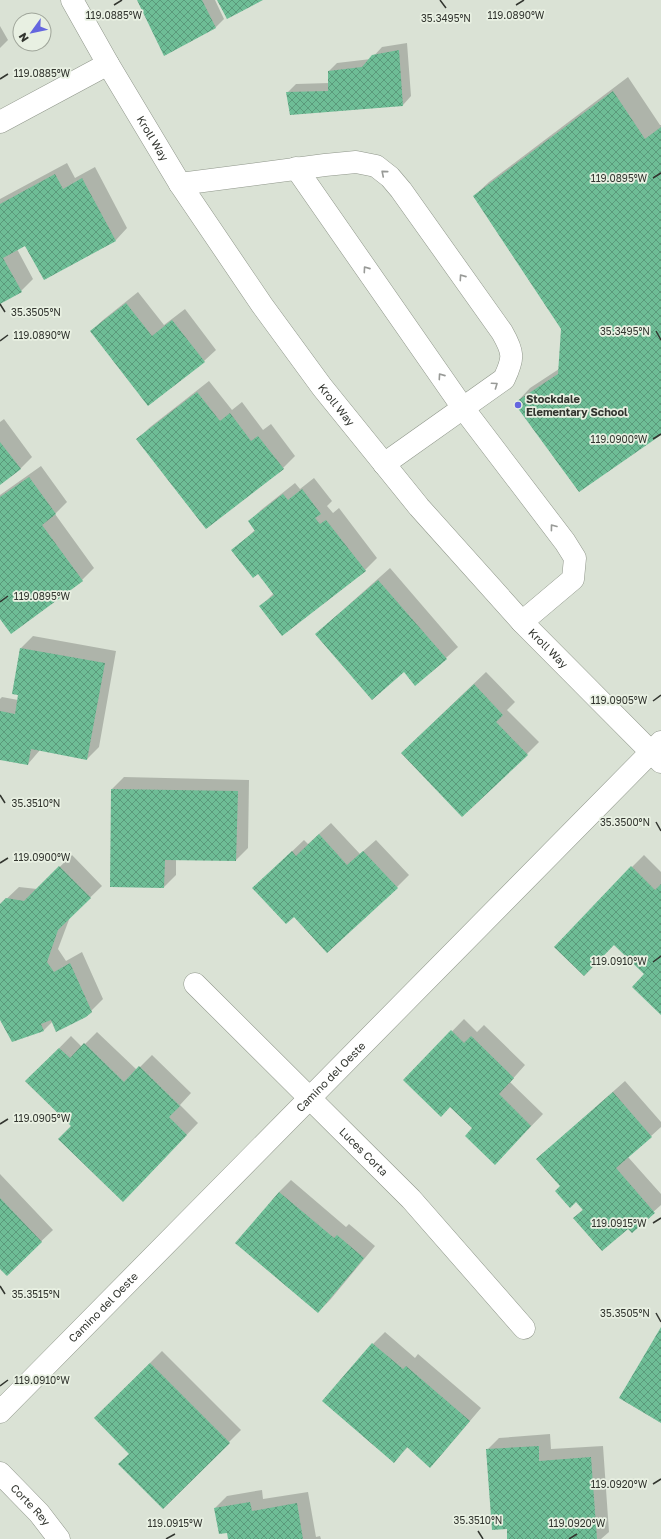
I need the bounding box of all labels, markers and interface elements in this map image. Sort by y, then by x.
text: 119.0885°W [86,9,143,21]
text: 119.0890°W [488,9,545,21]
north arrow [12,12,52,52]
text: 35.3495°N [421,12,471,24]
text: N [15,31,31,45]
text: 119.0885°W [14,67,71,79]
street label: Kroll Way [134,113,172,163]
one-way arrow [382,170,389,177]
text: 119.0895°W [591,172,648,184]
one-way arrow [363,266,371,273]
one-way arrow [460,274,467,281]
text: 35.3505°N [11,306,61,318]
text: 35.3495°N [600,325,650,337]
text: 119.0890°W [14,329,71,341]
one-way arrow [439,373,446,380]
street label: Kroll Way [316,381,358,428]
one-way arrow [491,383,498,390]
place label: Stockdale Elementary School [526,392,628,418]
marker: Stockdale Elementary School [513,400,523,410]
text: 119.0900°W [591,433,648,445]
one-way arrow [551,524,558,531]
text: 119.0895°W [14,590,71,602]
street label: Kroll Way [526,626,571,671]
text: 119.0905°W [591,694,648,706]
text: 35.3510°N [12,797,60,809]
text: 35.3500°N [600,816,650,828]
text: 119.0900°W [14,851,71,863]
text: 119.0910°W [591,955,647,967]
street label: Camino del Oeste [293,1039,368,1114]
text: 119.0905°W [14,1112,71,1124]
street label: Luces Corta [337,1125,391,1178]
text: 119.0915°W [591,1217,647,1229]
street label: Camino del Oeste [66,1269,140,1345]
text: 35.3515°N [12,1288,60,1300]
text: 35.3505°N [600,1307,650,1319]
text: 119.0910°W [14,1374,70,1386]
text: 119.0920°W [591,1478,648,1490]
street label: Corte Rey [8,1481,53,1528]
text: 35.3510°N [454,1514,502,1526]
text: 119.0915°W [147,1517,203,1529]
text: 119.0920°W [549,1517,606,1529]

